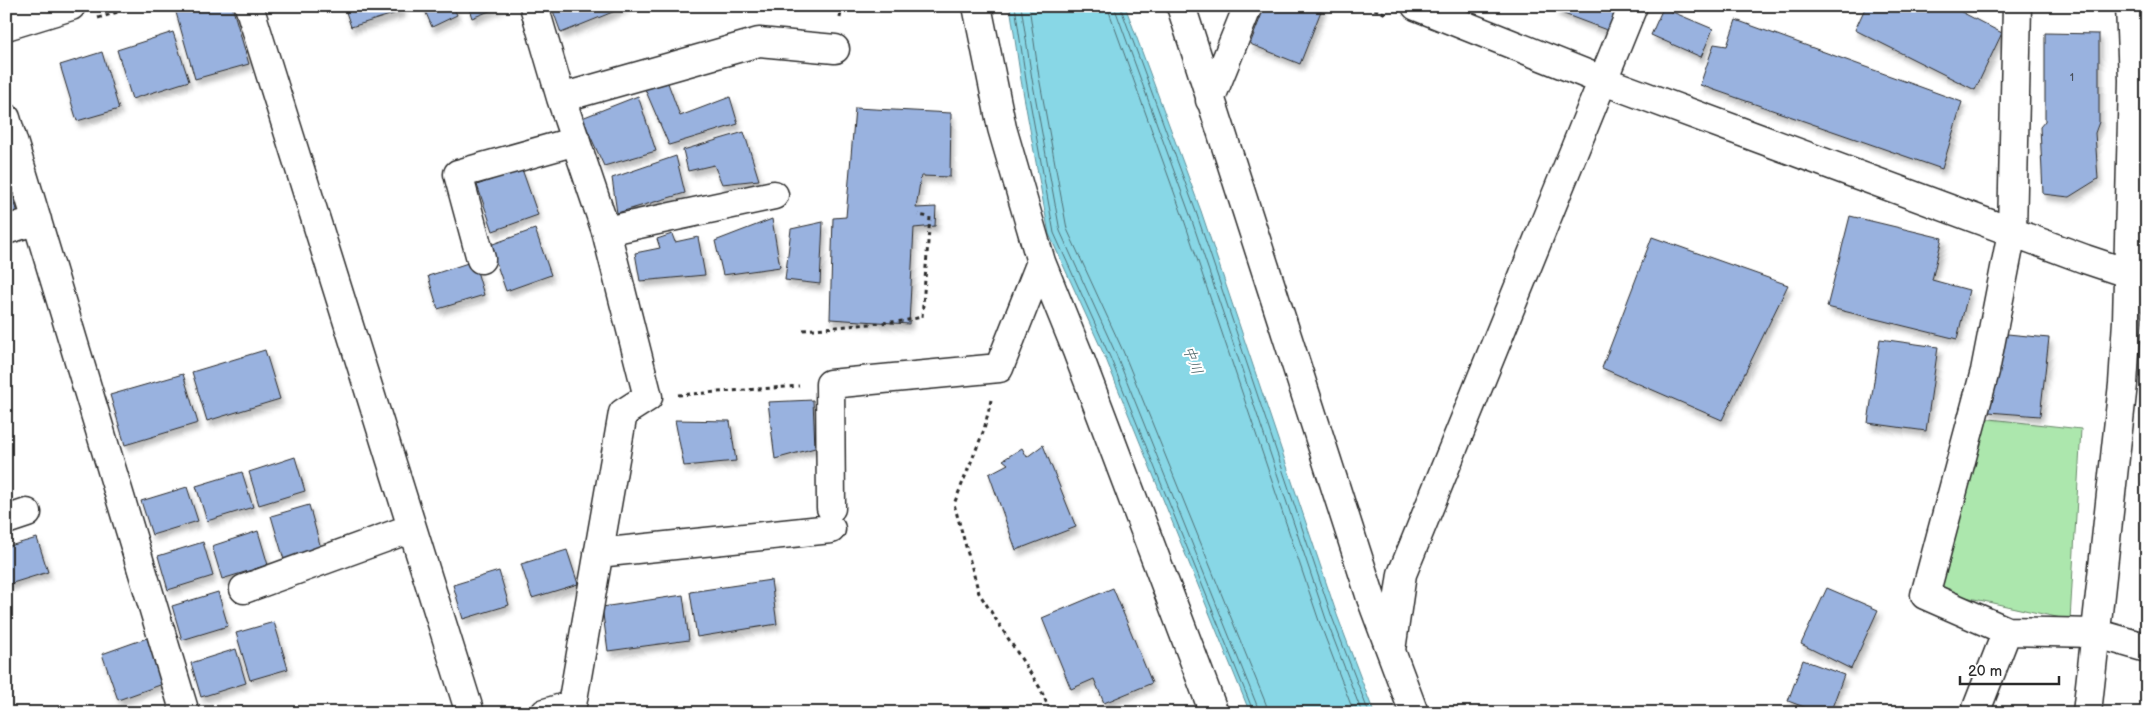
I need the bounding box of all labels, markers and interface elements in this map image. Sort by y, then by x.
house number: 1 [2070,71,2074,84]
water label: 中川 [1178,343,1207,378]
scale bar [1960,654,2059,686]
text: 20 m [1968,662,2002,681]

